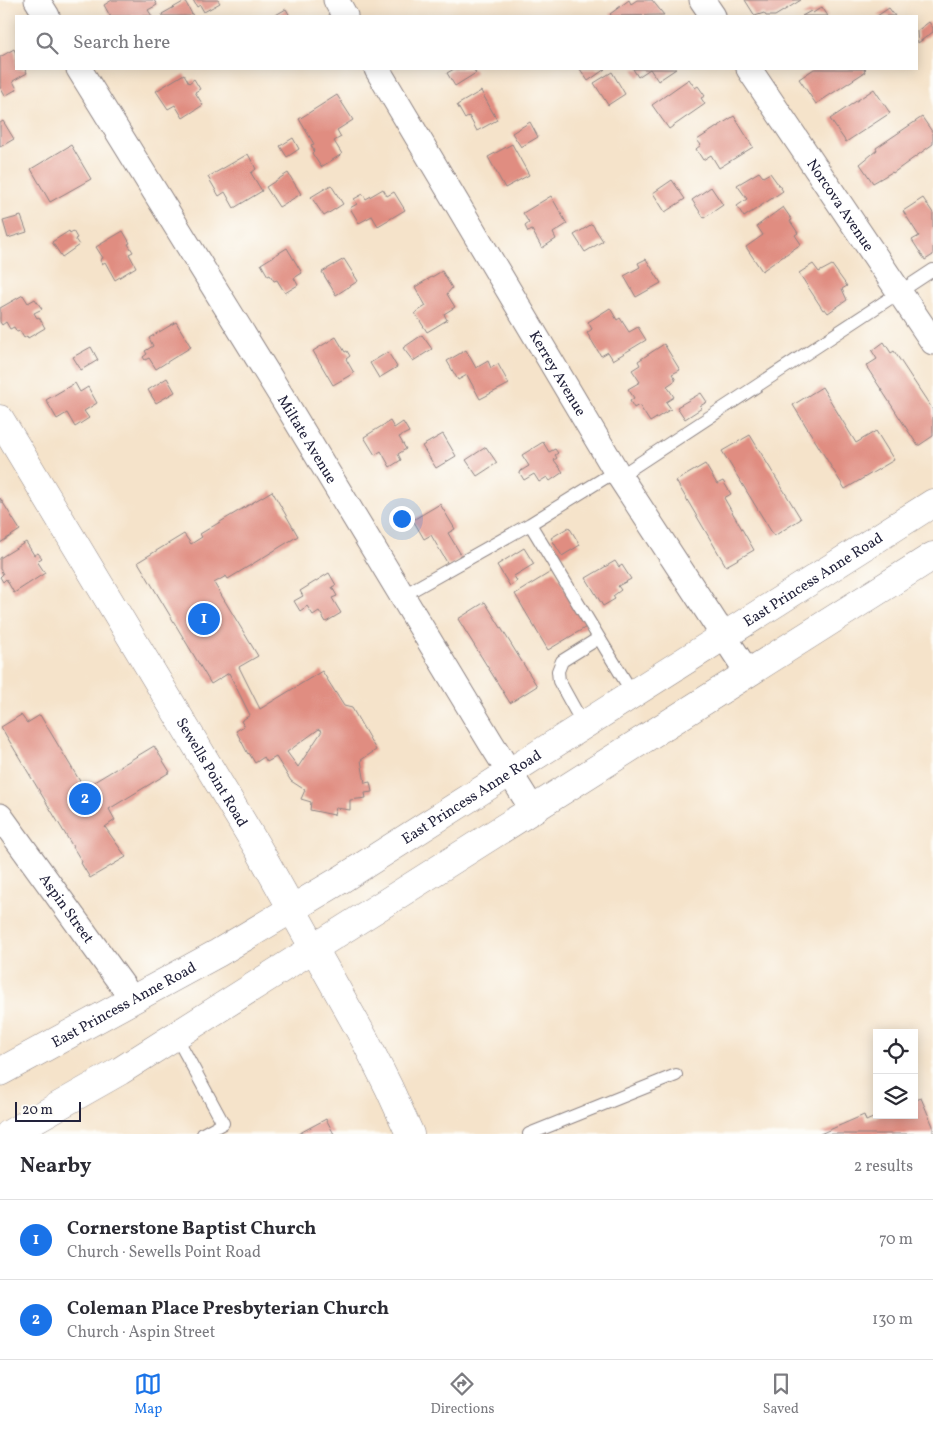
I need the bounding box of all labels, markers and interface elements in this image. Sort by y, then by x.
search box [15,15,918,70]
icon: search [33,29,61,57]
text: Search here [73,30,170,56]
street label: Norcova Avenue [801,155,878,256]
street label: Kerrey Avenue [523,327,590,421]
street label: Miltate Avenue [271,392,341,488]
your location [389,506,415,532]
street label: East Princess Anne Road [740,528,888,633]
pin: 1 [188,600,220,638]
street label: Sewells Point Road [170,714,252,832]
street label: East Princess Anne Road [398,746,546,850]
pin: 2 [69,780,101,818]
street label: Aspin Street [33,870,98,948]
street label: East Princess Anne Road [48,958,201,1054]
map controls [873,1029,918,1119]
button: locate [873,1029,918,1074]
button: layers [873,1074,918,1119]
scale bar [15,1099,81,1122]
text: 20 m [22,1101,53,1120]
text: Nearby [20,1152,91,1181]
text: 2 results [854,1156,913,1178]
text: Cornerstone Baptist Church [67,1216,317,1242]
text: 1 [33,1229,39,1251]
text: 70 m [879,1229,913,1251]
text: Church · Sewells Point Road [67,1242,261,1264]
text: Coleman Place Presbyterian Church [67,1296,389,1322]
text: 2 [32,1309,40,1331]
text: 130 m [872,1309,913,1331]
text: Church · Aspin Street [67,1322,215,1344]
tab: Map [134,1370,162,1419]
tab: Directions [430,1370,495,1419]
tab: Saved [763,1370,799,1419]

